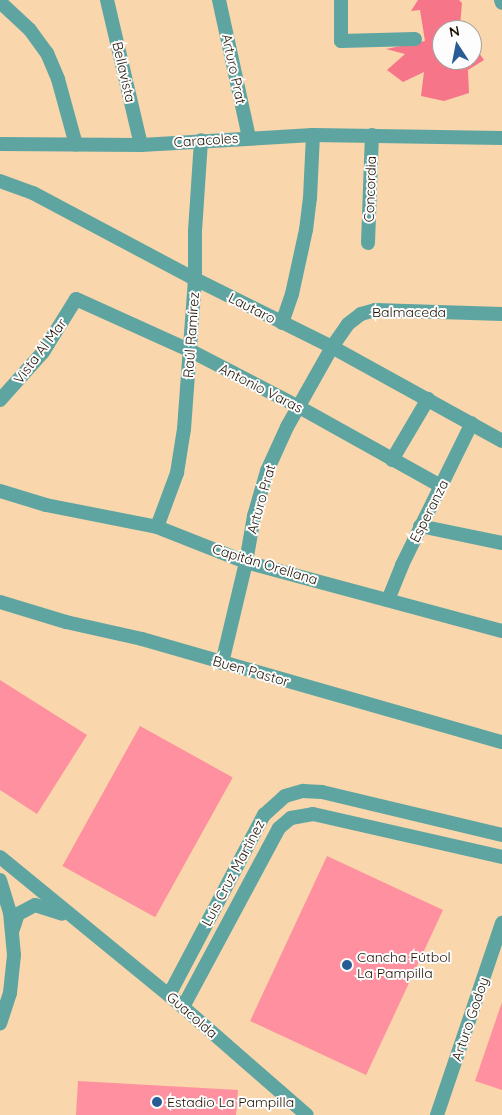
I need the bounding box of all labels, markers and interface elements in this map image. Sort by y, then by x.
north arrow [432,20,482,70]
text: N [448,21,461,41]
street label: Arturo Prat [218,32,250,106]
street label: Bellavista [109,40,139,104]
street label: Caracoles [173,129,239,151]
street label: Concordia [360,156,380,222]
street label: Lautaro [226,289,278,327]
street label: Raúl Ramírez [180,291,202,379]
street label: Balmaceda [372,304,446,320]
street label: Vista Al Mar [10,315,70,387]
street label: Antonio Varas [216,360,306,416]
street label: Arturo Prat [243,462,279,536]
street label: Esperanza [406,477,452,545]
street label: Capitán Orellana [210,540,320,588]
street label: Buen Pastor [211,652,291,690]
street label: Luis Cruz Martínez [198,817,268,929]
place label: Cancha Fútbol La Pampilla [357,949,451,982]
marker: Cancha Fútbol La Pampilla [341,959,353,971]
street label: Arturo Godoy [448,975,492,1063]
street label: Guacolda [163,988,221,1042]
place label: Estadio La Pampilla [167,1094,294,1110]
marker: Estadio La Pampilla [151,1096,163,1108]

